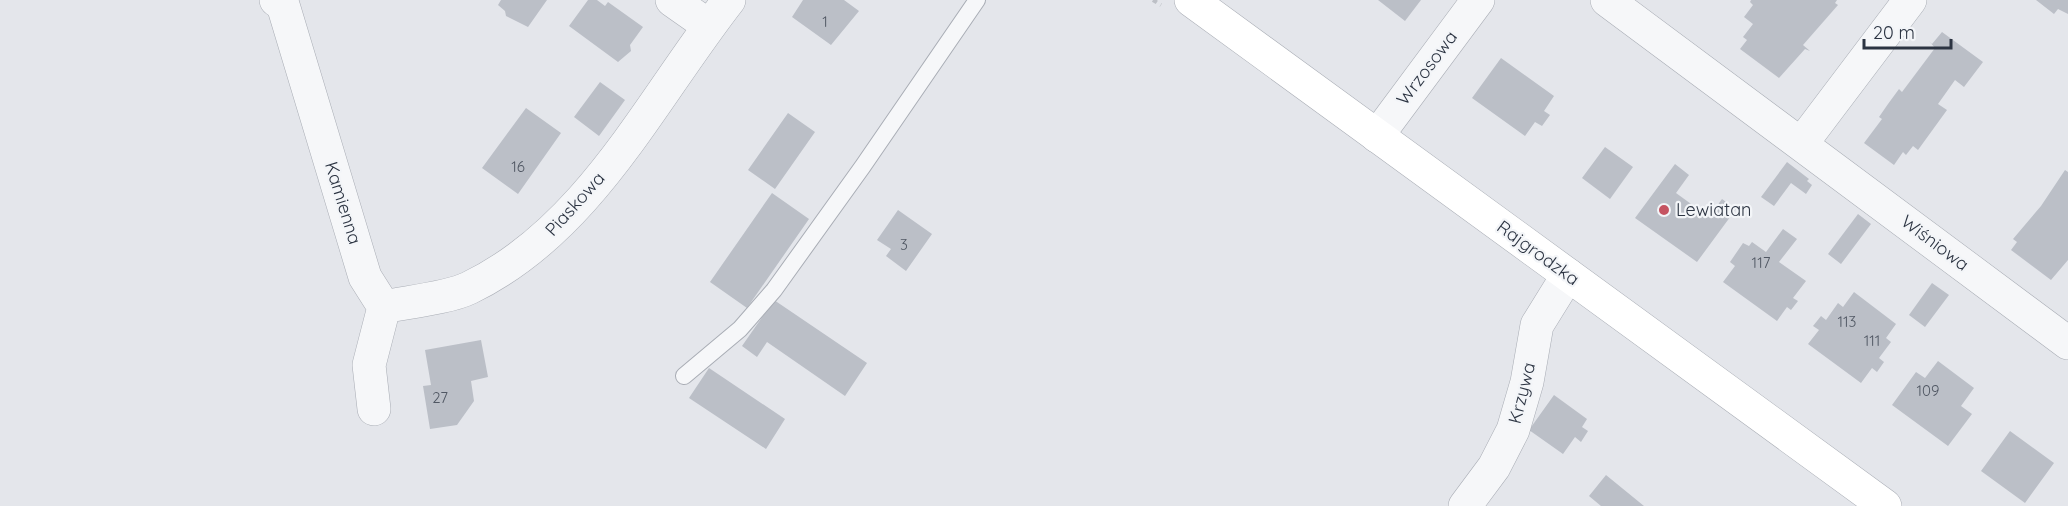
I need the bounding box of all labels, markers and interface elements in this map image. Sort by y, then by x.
house number: 1 [822,12,828,31]
scale bar [1864,12,1951,50]
text: 20 m [1873,21,1915,44]
street label: Wrzosowa [1391,26,1462,110]
house number: 16 [511,157,525,176]
street label: Kamienna [320,159,367,247]
street label: Piaskowa [540,167,609,241]
place label: Lewiatan [1676,198,1751,221]
marker: Lewiatan [1657,203,1671,217]
street label: Wiśniowa [1897,210,1974,276]
street label: Rajgrodzka [1492,215,1584,290]
house number: 3 [900,235,908,254]
house number: 117 [1752,253,1771,272]
house number: 113 [1838,312,1857,331]
house number: 111 [1864,331,1880,350]
street label: Krzywa [1503,360,1540,426]
house number: 109 [1917,381,1939,400]
house number: 27 [432,388,448,407]

